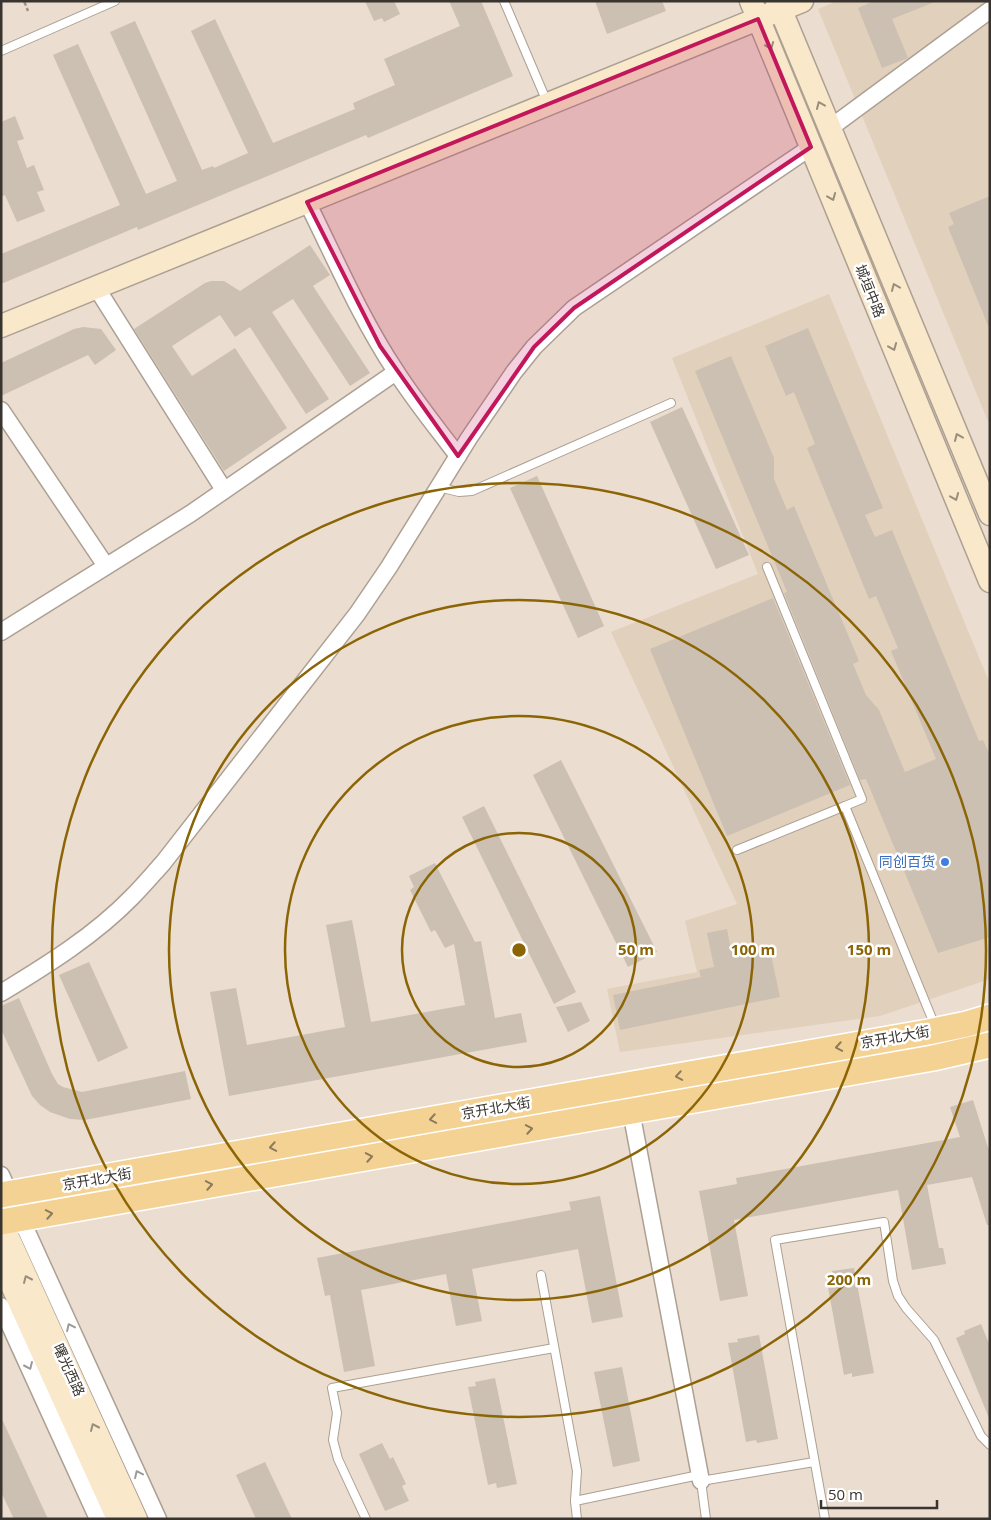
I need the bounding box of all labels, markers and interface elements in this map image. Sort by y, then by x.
one-way arrow [764,41,774,50]
one-way arrow [815,101,825,109]
one-way arrow [825,192,836,201]
street label: 城垣中路 [851,261,890,320]
one-way arrow [891,283,902,292]
one-way arrow [887,342,898,351]
one-way arrow [953,433,964,442]
one-way arrow [949,492,960,501]
place label: 同创百货 [879,852,935,871]
marker: 同创百货 [939,856,951,868]
text: 50 m [618,939,654,959]
text: 100 m [731,939,775,959]
text: 150 m [847,939,891,959]
centre of rings [510,941,528,959]
street label: 京开北大街 [859,1021,931,1052]
one-way arrow [835,1042,843,1052]
one-way arrow [675,1070,683,1080]
street label: 京开北大街 [460,1092,532,1123]
one-way arrow [429,1114,437,1124]
one-way arrow [525,1124,534,1134]
one-way arrow [269,1142,277,1152]
one-way arrow [365,1153,374,1163]
street label: 京开北大街 [61,1163,133,1194]
one-way arrow [205,1181,214,1191]
one-way arrow [45,1209,54,1219]
text: 200 m [827,1269,871,1289]
one-way arrow [22,1275,33,1284]
one-way arrow [66,1323,77,1332]
street label: 曙光西路 [49,1340,90,1399]
one-way arrow [22,1361,33,1370]
one-way arrow [90,1423,100,1432]
one-way arrow [133,1470,144,1479]
scale bar [821,1478,937,1510]
text: 50 m [828,1484,863,1504]

